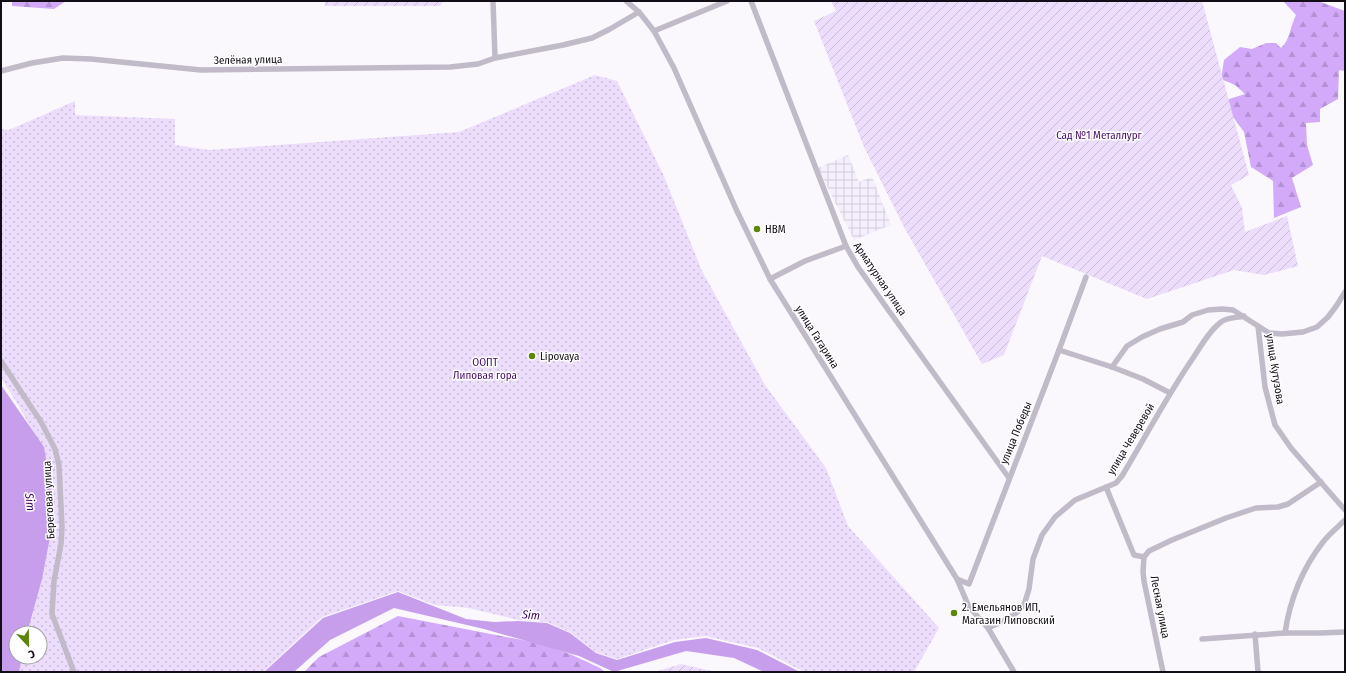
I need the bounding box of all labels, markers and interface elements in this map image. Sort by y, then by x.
street label: Зелёная улица [214,53,282,67]
park label: Сад №1 Металлург [1056,129,1143,142]
place label: НВМ [765,223,786,236]
marker: НВМ [752,224,762,234]
street label: Арматурная улица [851,240,909,318]
street label: улица Гагарина [792,303,842,371]
street label: улица Кутузова [1263,333,1287,405]
place label: Lipovaya [540,350,579,363]
marker: Lipovaya [527,351,537,361]
park label: ООПТ Липовая гора [453,356,517,382]
street label: улица Победы [998,400,1034,466]
street label: улица Чеверевой [1105,401,1157,477]
street label: Береговая улица [40,460,58,540]
water label: Sim [22,491,38,512]
street label: Лесная улица [1148,575,1172,639]
place label: 2. Емельянов ИП, Магазин Липовский [962,601,1055,627]
water label: Sim [520,607,541,623]
marker: 2. Емельянов ИП, Магазин Липовский [949,608,959,618]
north arrow [8,625,48,665]
text: С [26,647,37,661]

